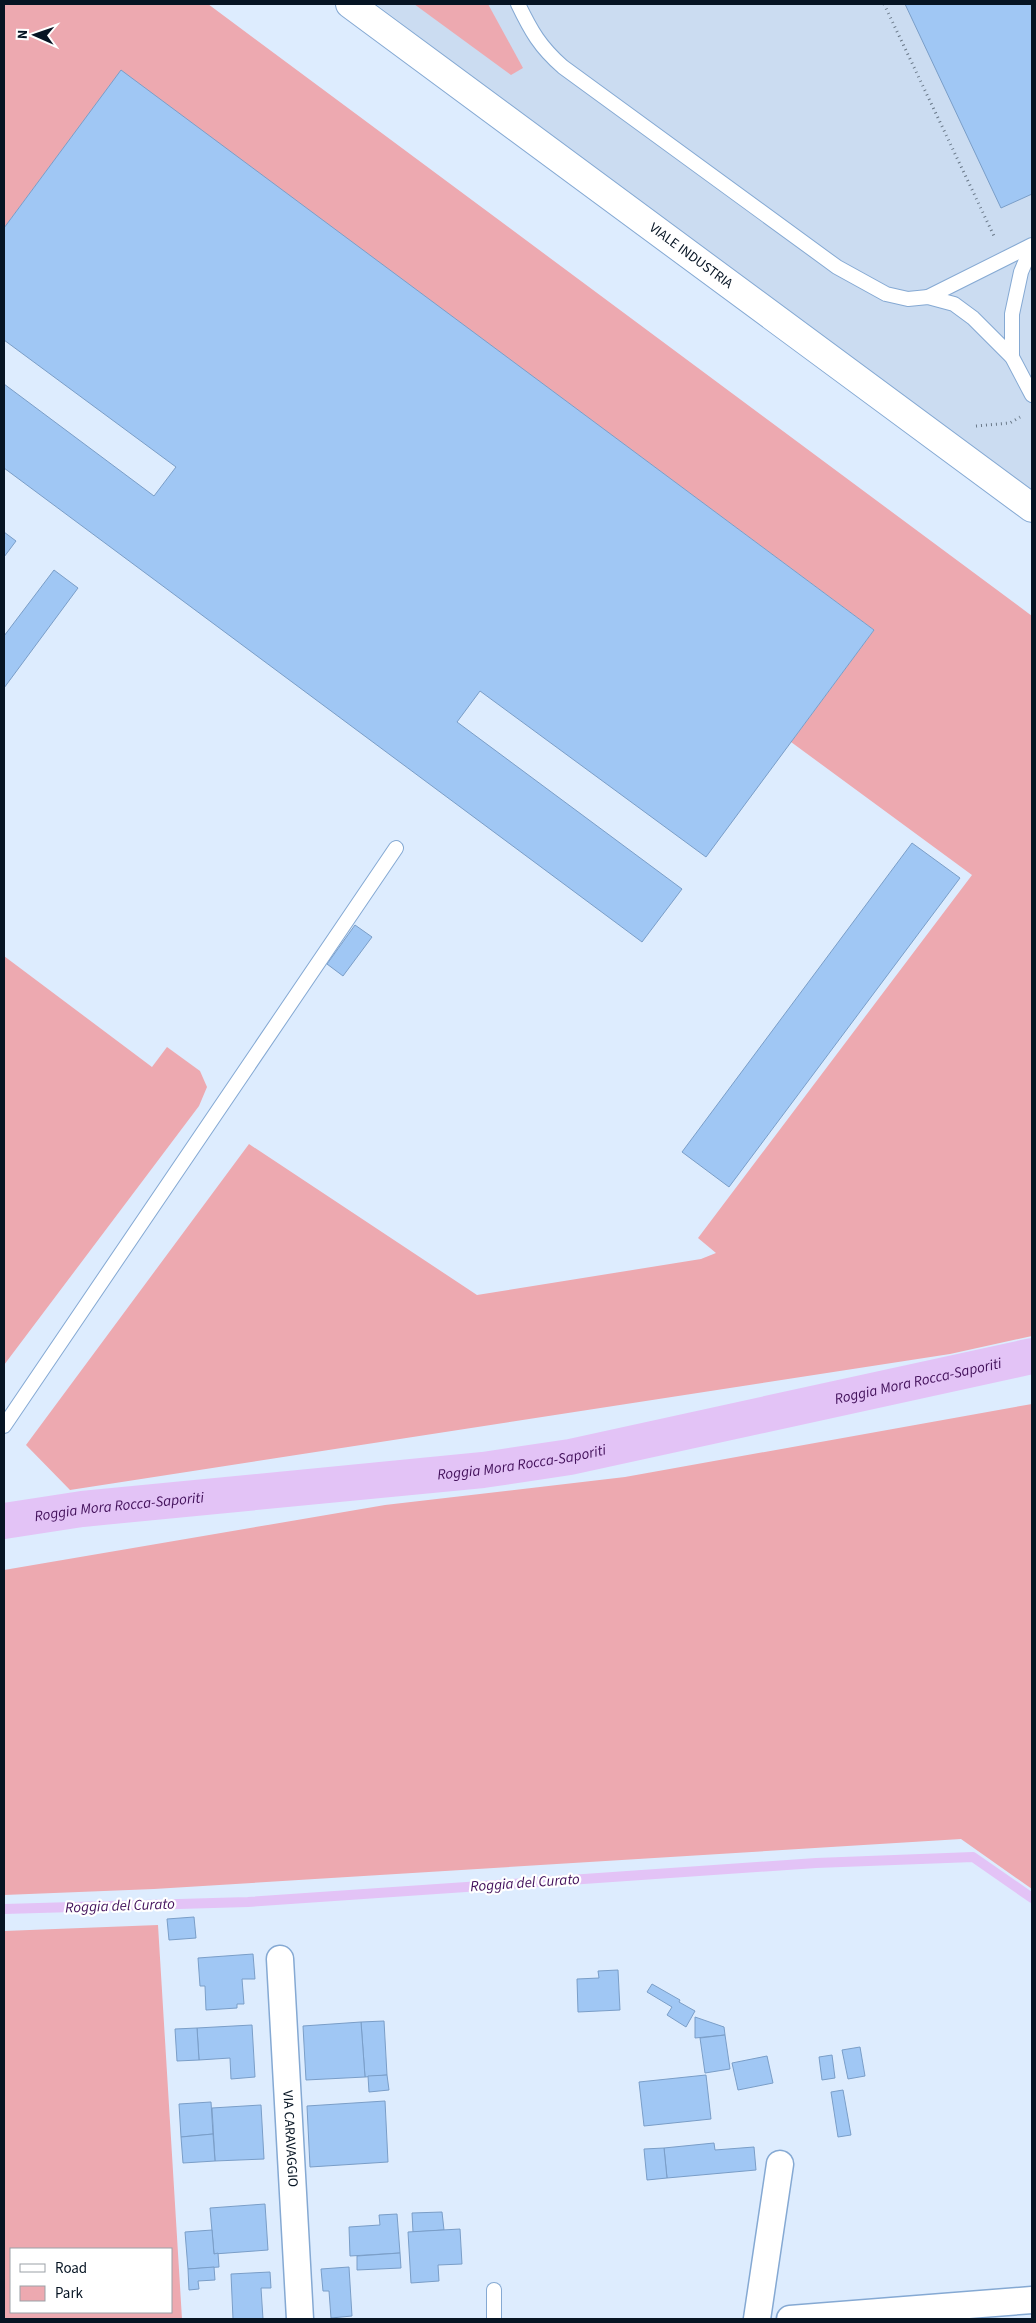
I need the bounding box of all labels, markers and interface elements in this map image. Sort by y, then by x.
north arrow [10,10,60,60]
text: N [13,30,33,40]
street label: VIALE INDUSTRIA [645,218,737,294]
water label: Roggia Mora Rocca-Saporiti [832,1352,1004,1409]
water label: Roggia Mora Rocca-Saporiti [436,1439,608,1485]
water label: Roggia Mora Rocca-Saporiti [33,1487,205,1527]
water label: Roggia del Curato [470,1869,581,1897]
water label: Roggia del Curato [65,1894,175,1918]
street label: VIA CARAVAGGIO [277,2090,303,2188]
legend [10,2248,172,2313]
text: Road [55,2258,87,2279]
text: Park [55,2283,84,2304]

